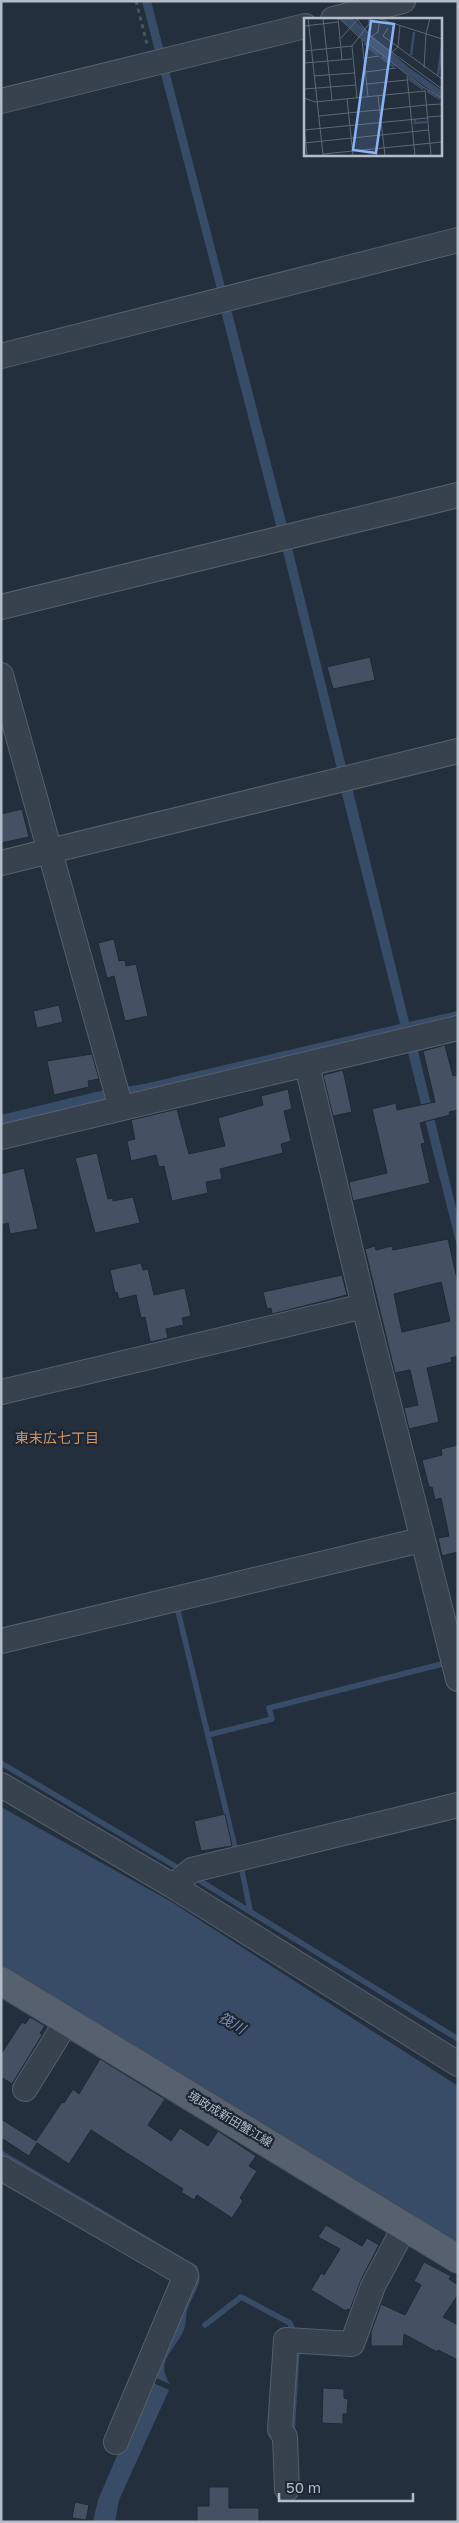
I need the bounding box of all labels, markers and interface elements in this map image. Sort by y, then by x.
inset map [304,18,442,155]
district label: 東末広七丁目 [15,1429,99,1446]
water label: 筏川 [216,2008,250,2038]
street label: 境政成新田蟹江線 [185,2087,275,2150]
scale bar [279,2470,413,2502]
text: 50 m [286,2478,321,2496]

